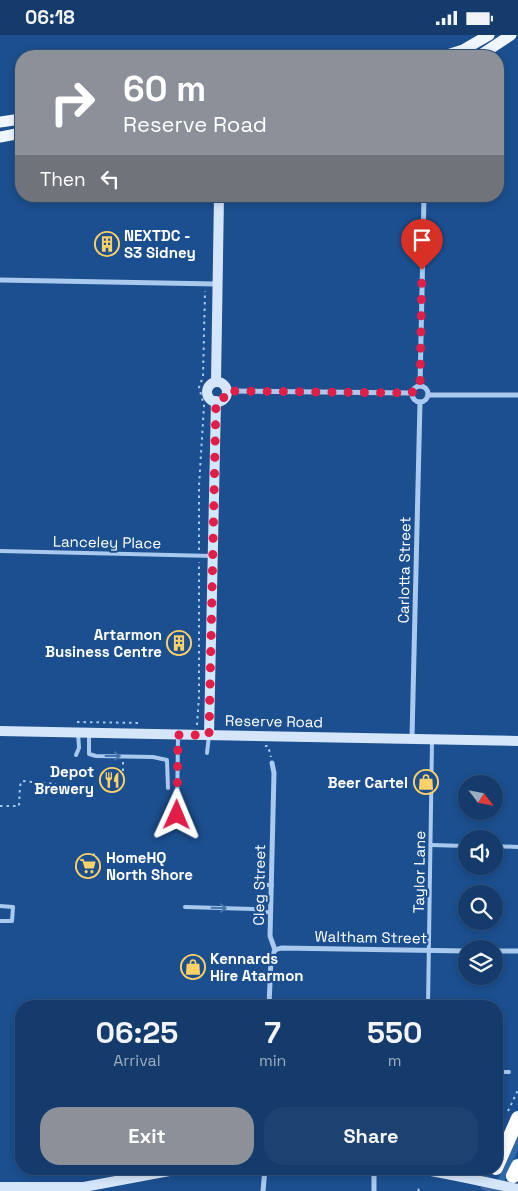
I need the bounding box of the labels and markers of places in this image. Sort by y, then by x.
pin [401,219,443,270]
place label: NEXTDC - S3 Sidney [124,226,196,262]
building icon: NEXTDC - S3 Sidney [94,231,120,257]
place label: Artarmon Business Centre [45,625,162,661]
building icon: Artarmon Business Centre [166,630,192,656]
place label: Depot Brewery [34,762,94,798]
restaurant icon: Depot Brewery [99,767,125,793]
shop icon: Beer Cartel [413,769,439,795]
place label: Beer Cartel [327,773,408,792]
place label: HomeHQ North Shore [106,848,193,884]
supermarket icon: HomeHQ North Shore [75,853,101,879]
place label: Kennards Hire Atarmon [210,949,304,985]
shop icon: Kennards Hire Atarmon [180,954,206,980]

